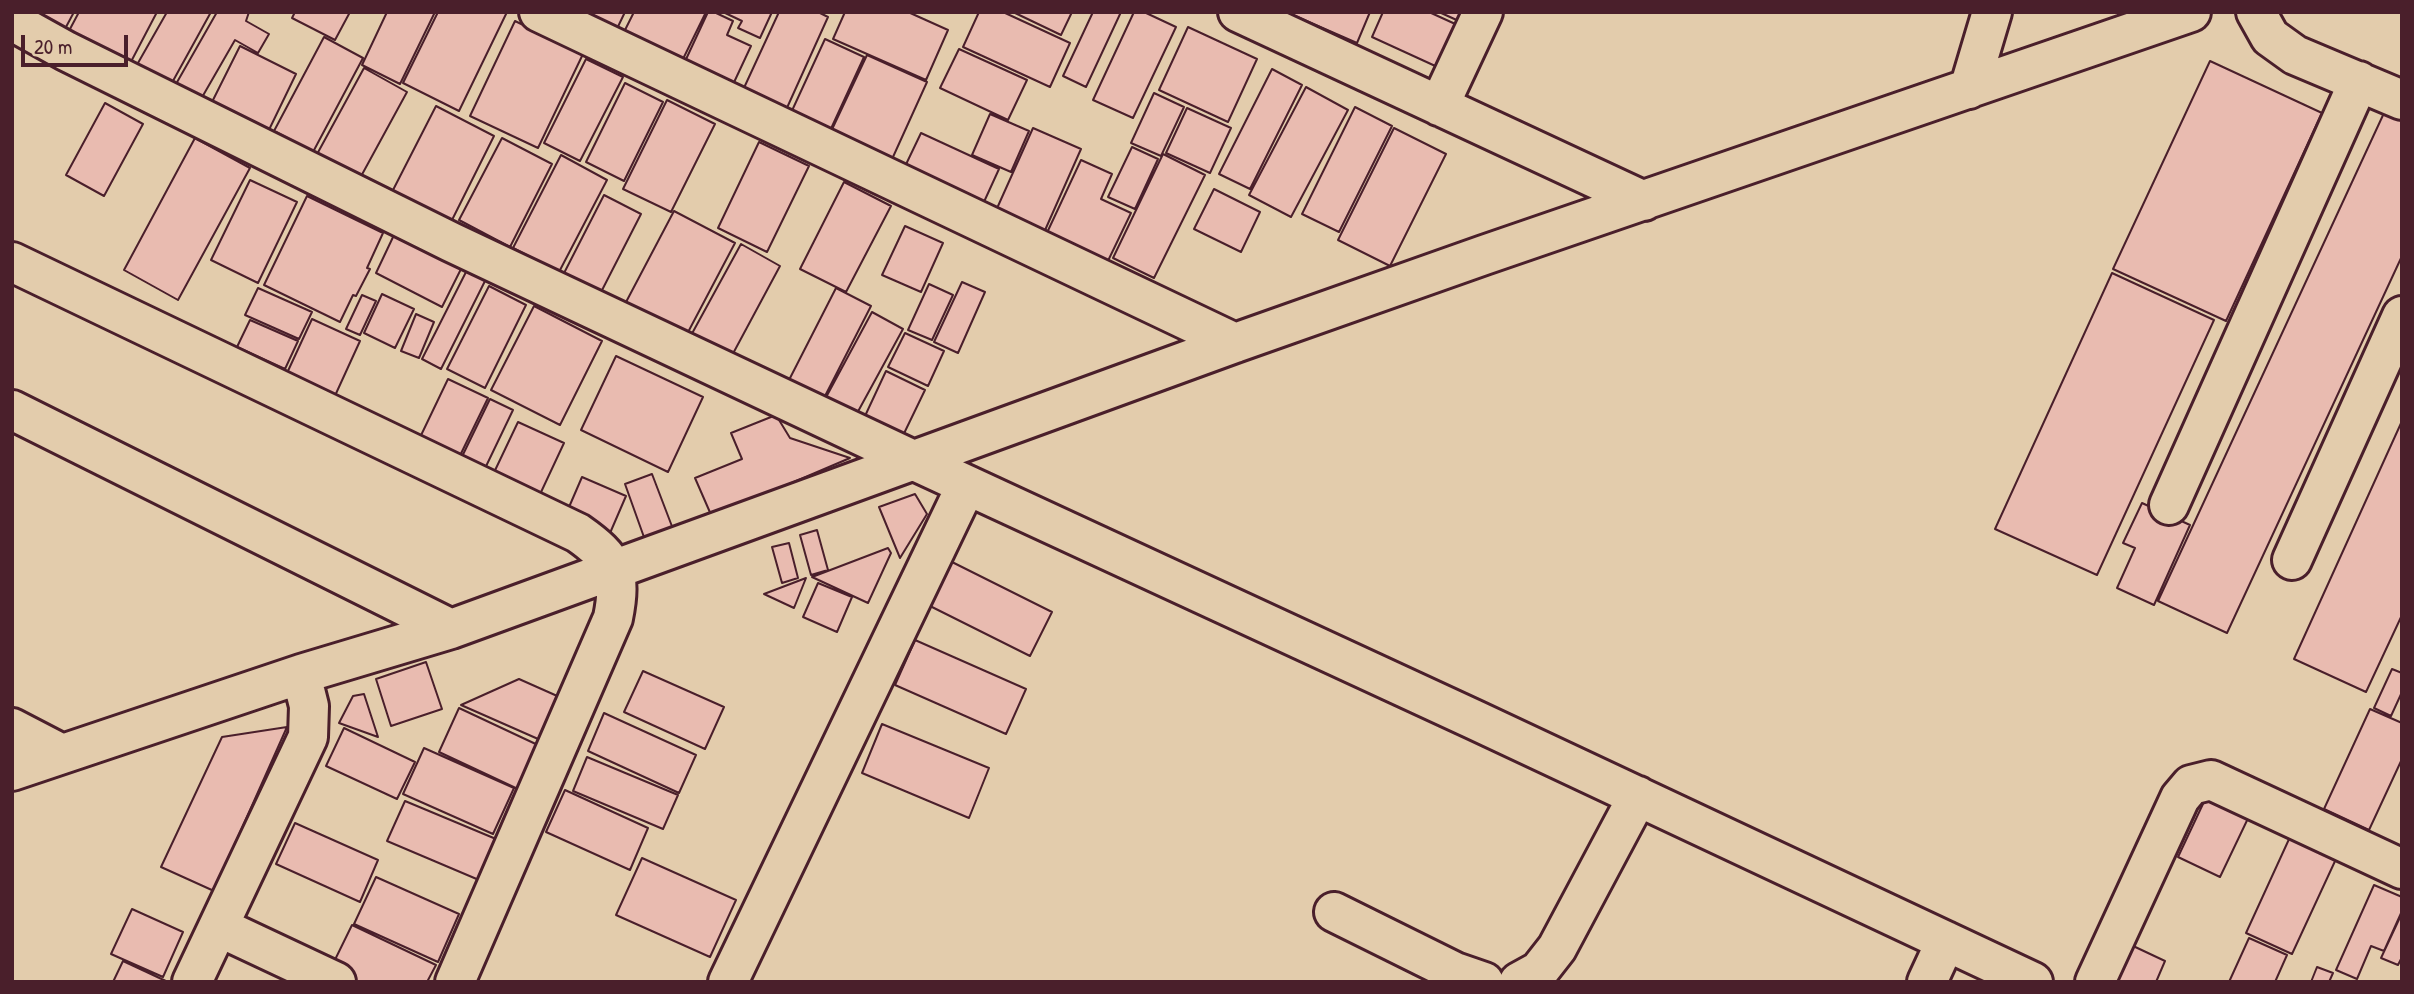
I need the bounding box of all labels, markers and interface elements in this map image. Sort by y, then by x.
scale bar [24,21,131,65]
text: 20 m [34,32,72,61]

